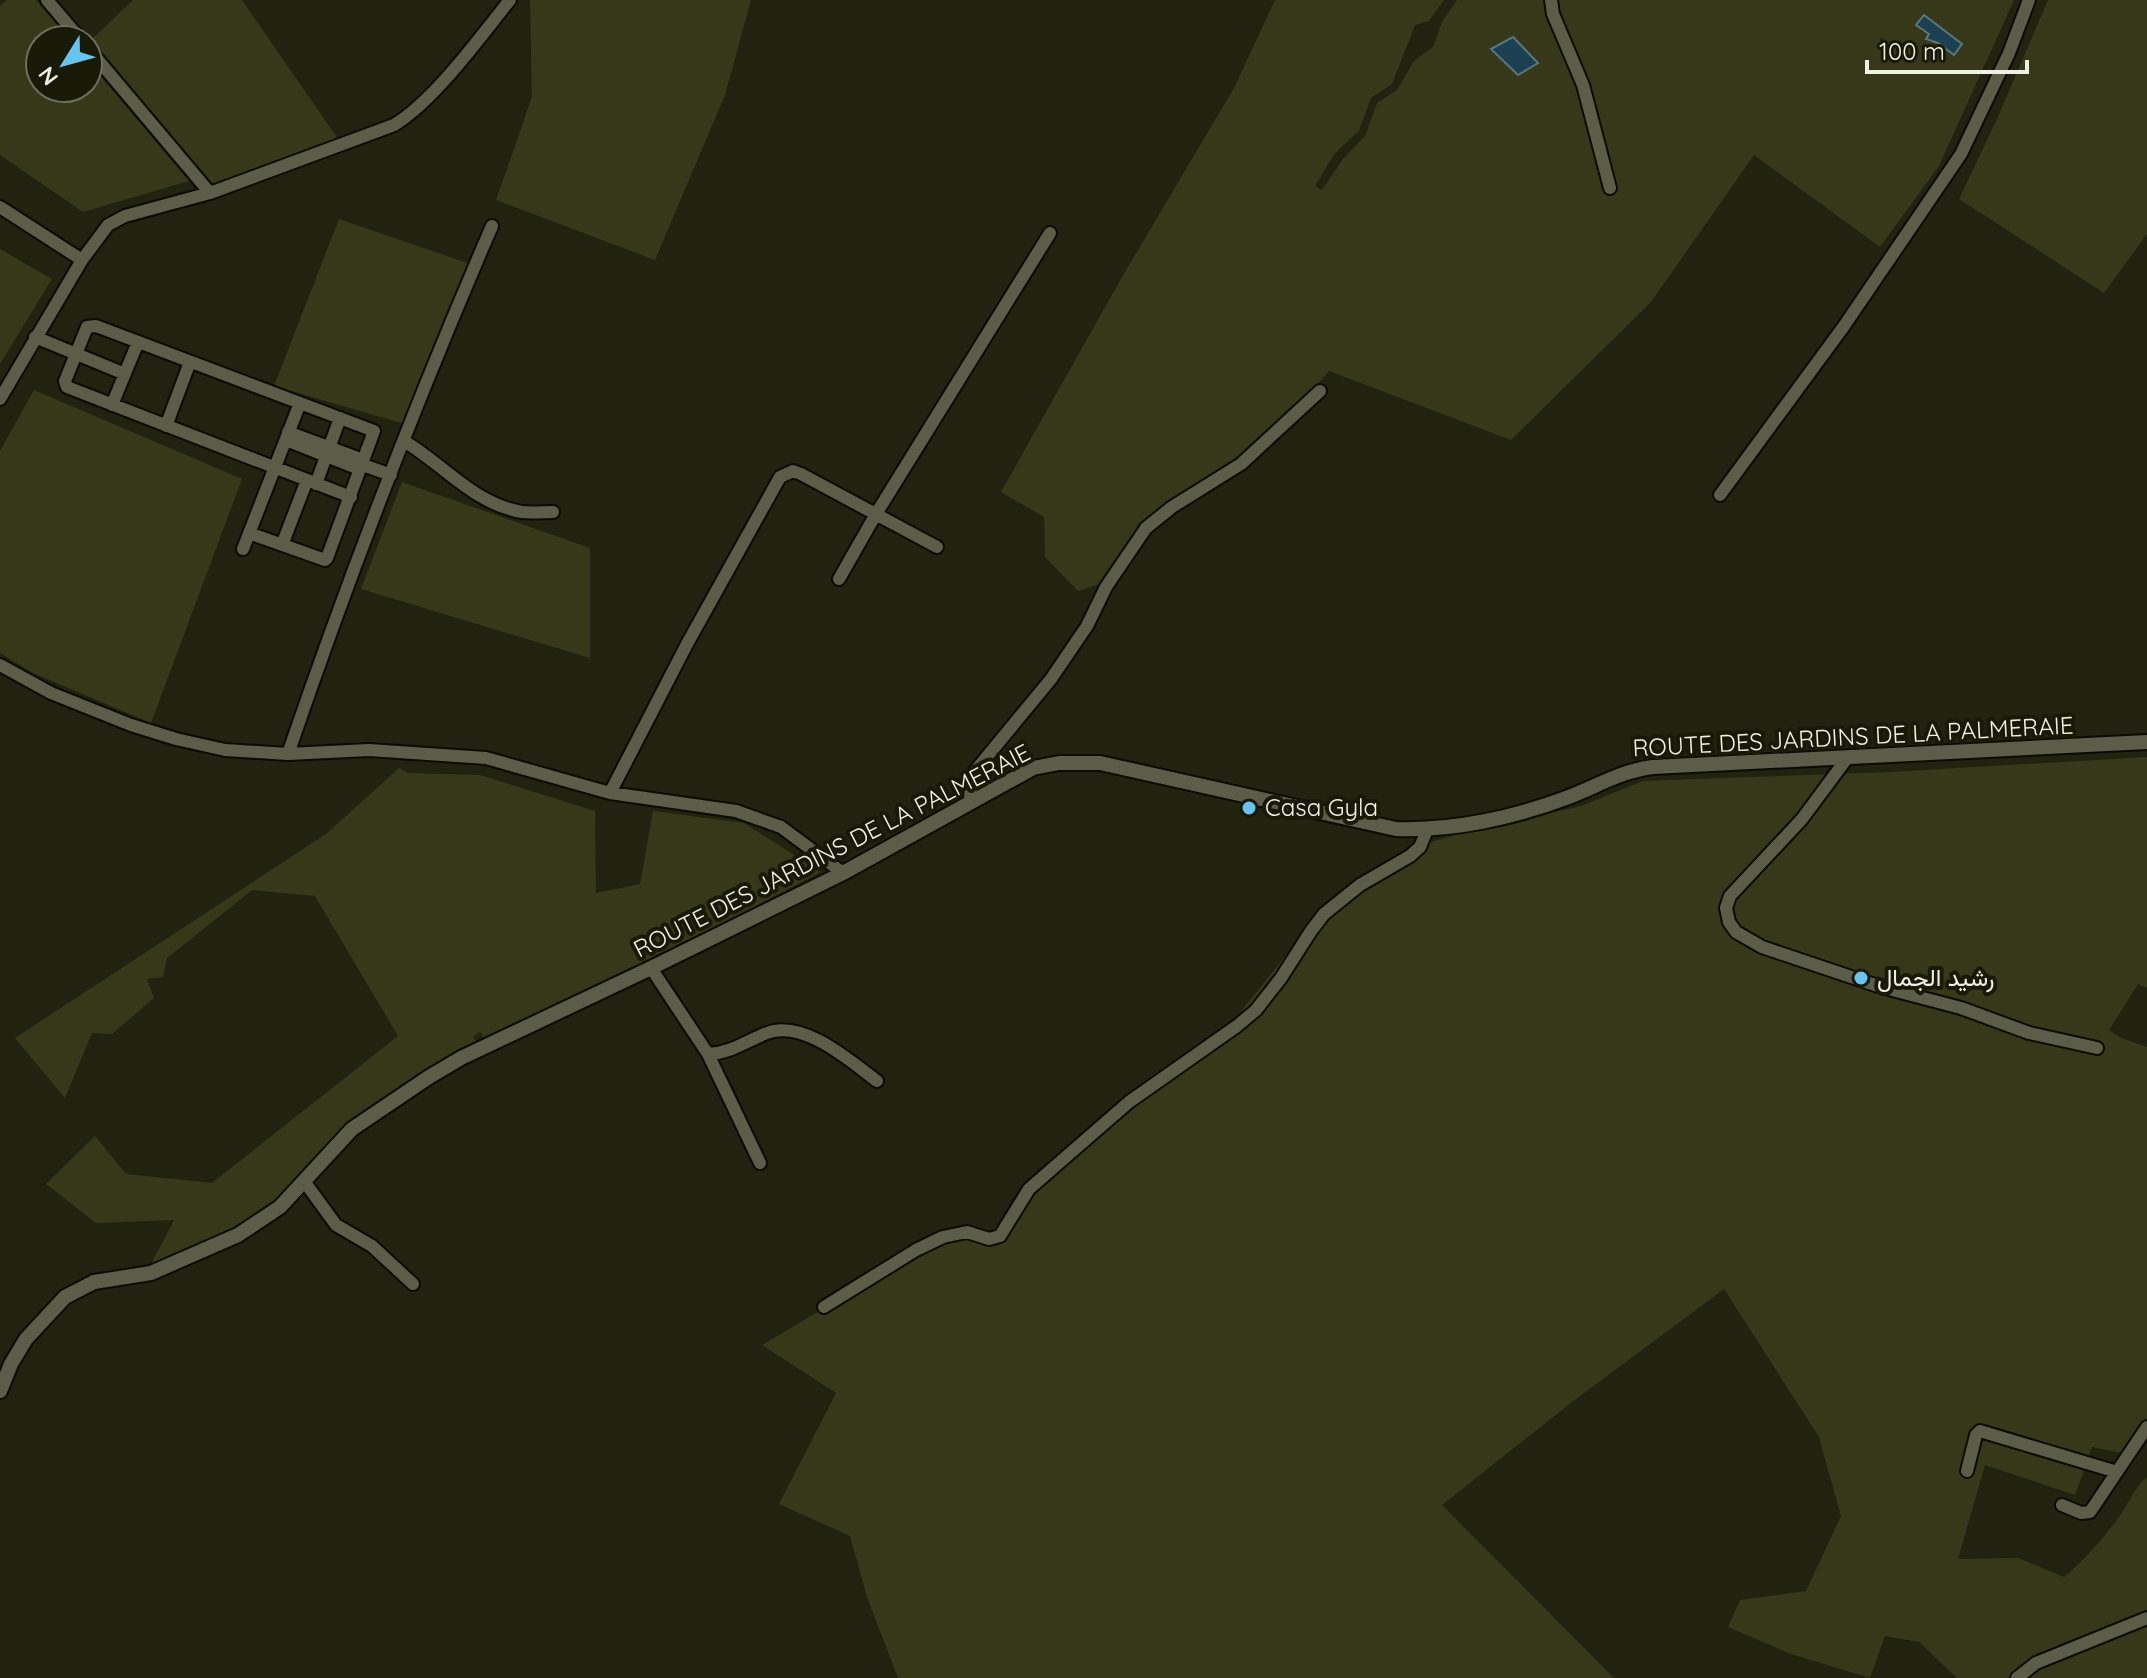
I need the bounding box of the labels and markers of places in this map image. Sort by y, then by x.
place label: Casa Gyla [1265,792,1378,822]
marker: Casa Gyla [1240,799,1258,817]
place label: رشيد الجمال [1877,962,1995,993]
marker: رشيد الجمال [1852,969,1870,987]

